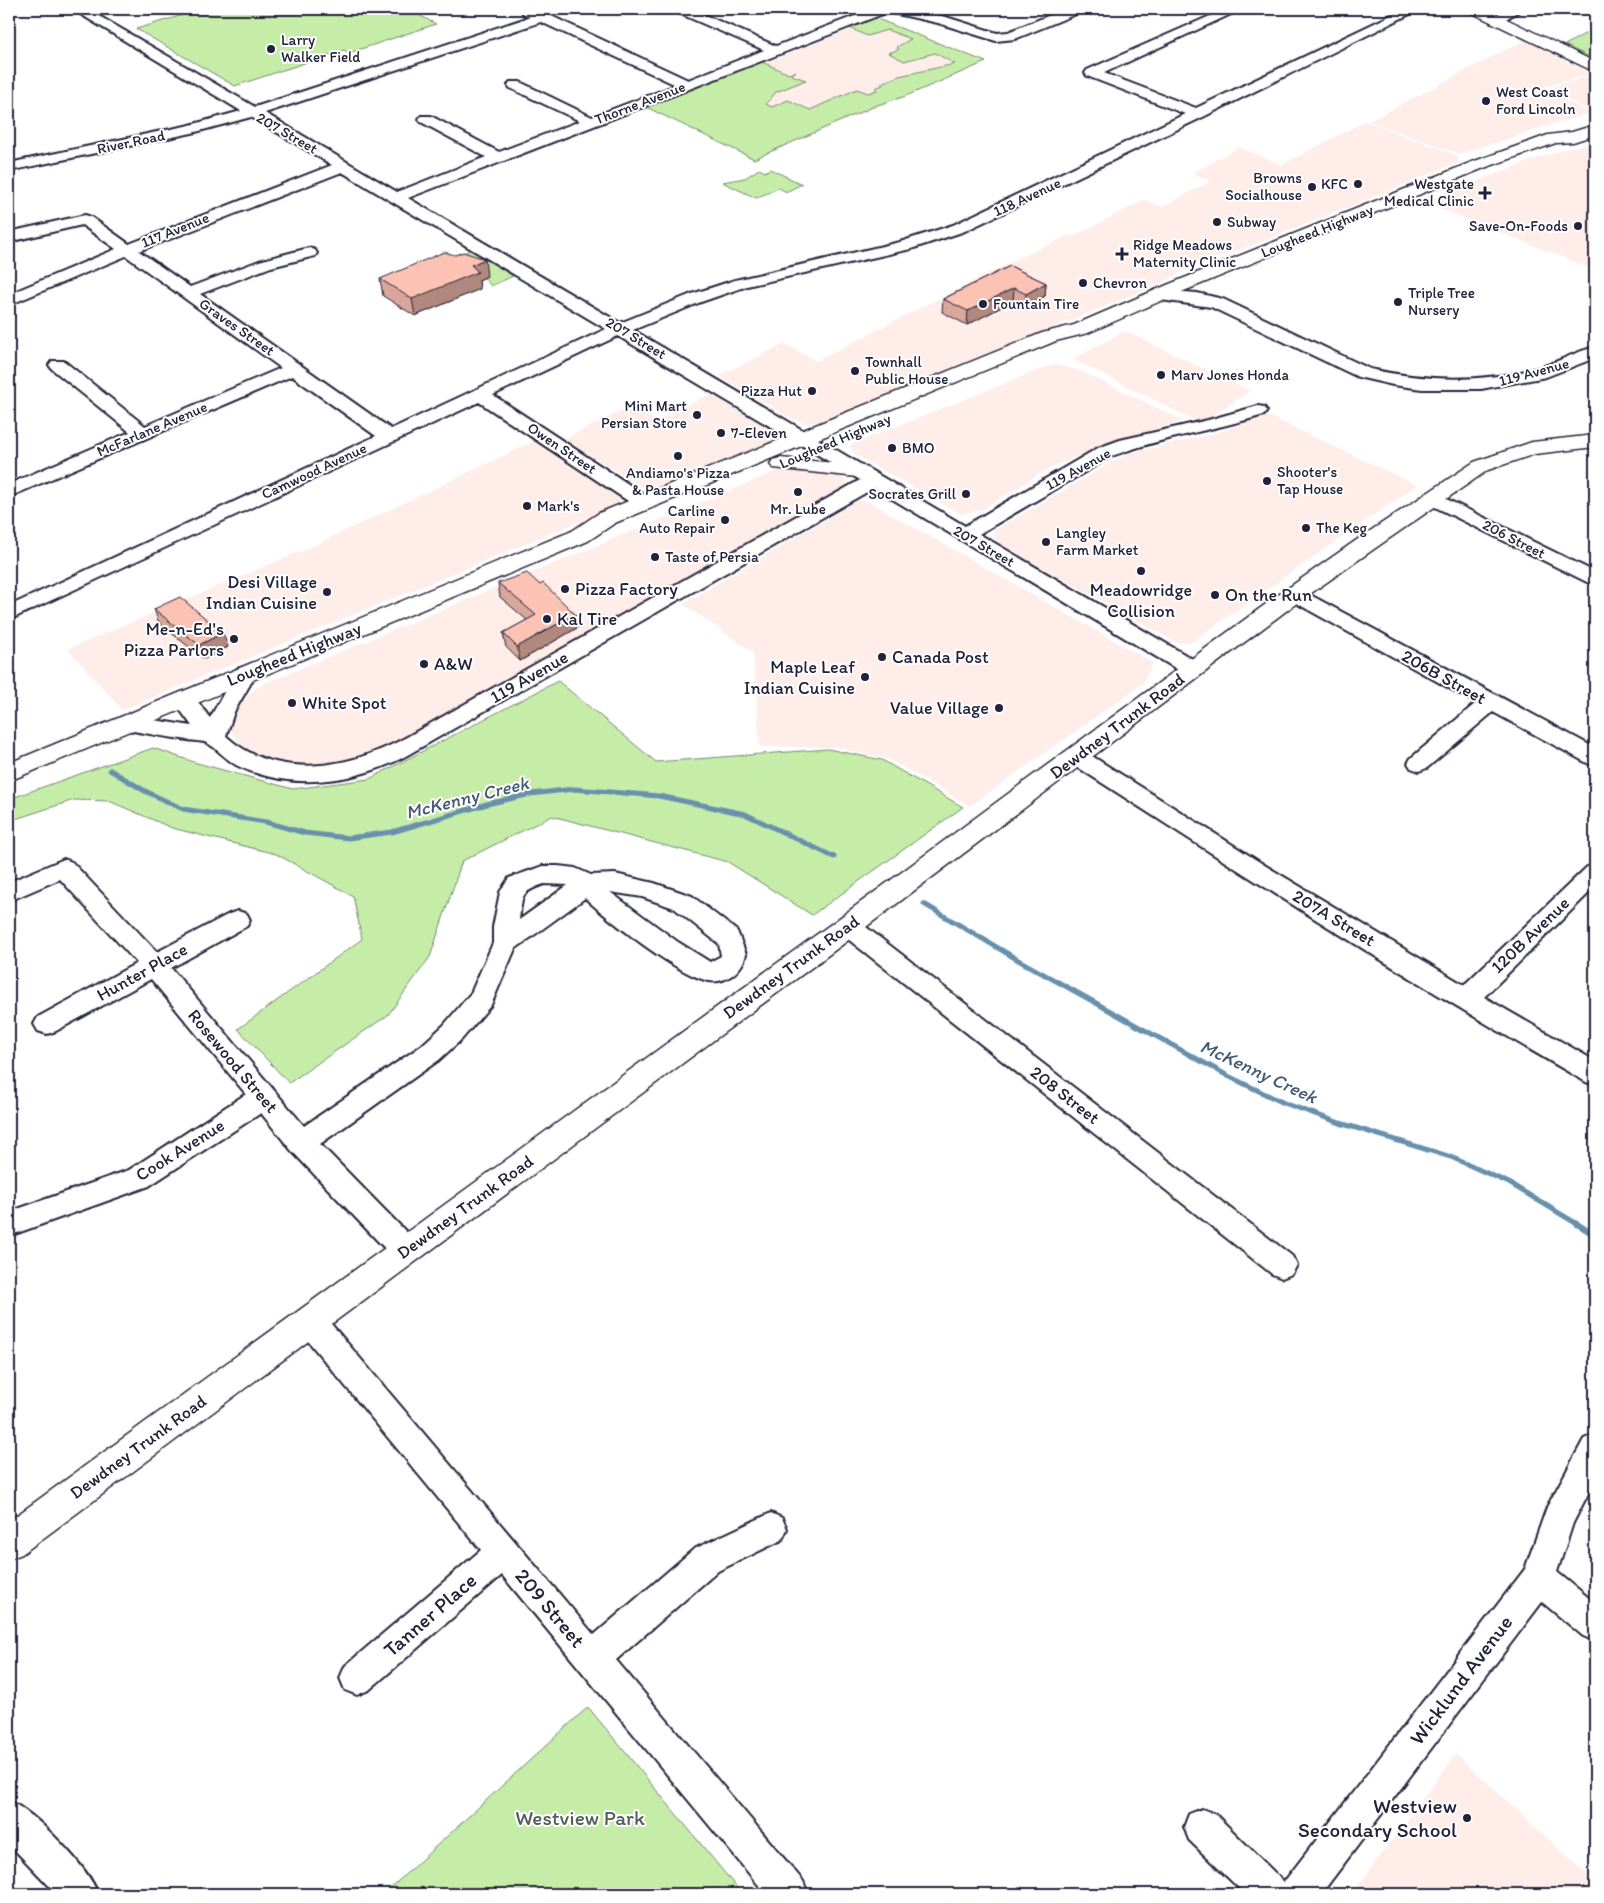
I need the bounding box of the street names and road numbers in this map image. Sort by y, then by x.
street label: Thorne Avenue [592,77,688,129]
street label: 207 Street [253,108,321,158]
street label: River Road [95,126,167,158]
street label: 118 Avenue [990,174,1064,220]
street label: Lougheed Highway [1258,200,1376,262]
street label: 117 Avenue [138,208,212,252]
street label: Graves Street [196,294,279,360]
street label: 207 Street [602,313,670,363]
street label: 119 Avenue [1497,354,1571,390]
street label: McFarlane Avenue [94,398,210,460]
street label: Lougheed Highway [777,409,893,473]
street label: Owen Street [524,418,600,478]
street label: Camwood Avenue [259,439,369,503]
street label: 119 Avenue [1042,444,1114,494]
street label: 206 Street [1480,516,1549,563]
street label: 207 Street [950,521,1018,571]
street label: Lougheed Highway [223,617,365,691]
street label: 206B Street [1398,645,1490,709]
street label: 119 Avenue [486,646,572,708]
street label: Dewdney Trunk Road [1045,668,1189,784]
street label: 207A Street [1289,885,1380,951]
street label: 120B Avenue [1486,892,1574,978]
street label: Dewdney Trunk Road [719,910,864,1024]
street label: Hunter Place [93,938,191,1006]
street label: Rosewood Street [183,1005,283,1118]
street label: 208 Street [1026,1061,1104,1129]
street label: Cook Avenue [132,1114,228,1186]
street label: Dewdney Trunk Road [393,1150,538,1264]
street label: Dewdney Trunk Road [66,1390,211,1504]
street label: 209 Street [510,1563,591,1652]
street label: Tanner Place [378,1567,481,1662]
street label: Wicklund Avenue [1404,1610,1517,1749]

